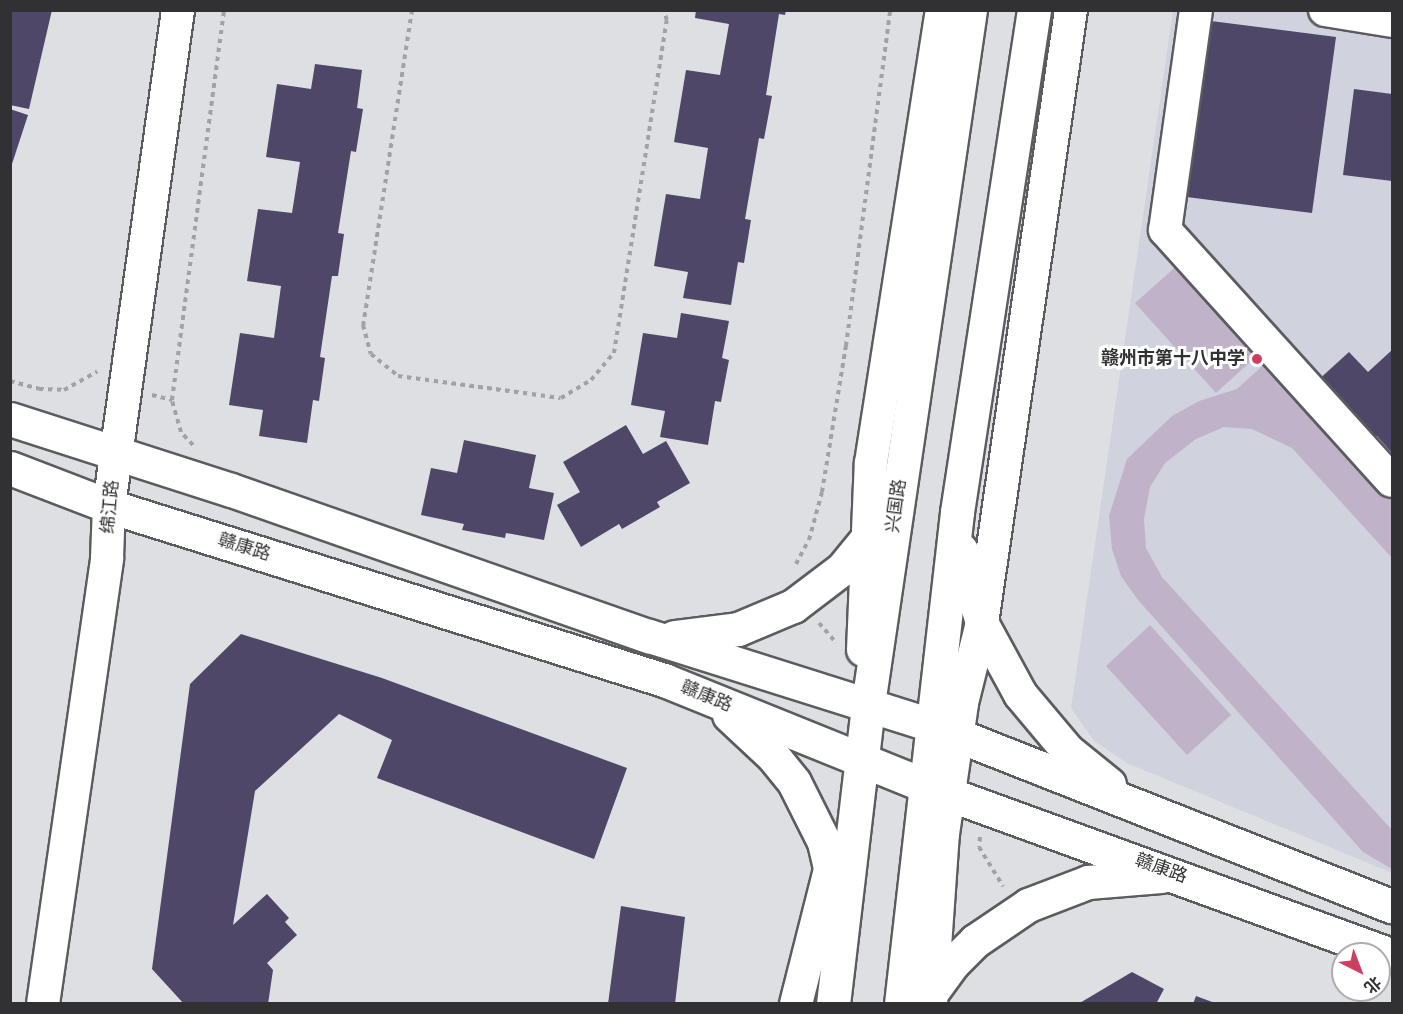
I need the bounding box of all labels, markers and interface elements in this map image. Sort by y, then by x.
place label: 赣州市第十八中学 [1101,348,1245,370]
marker: 赣州市第十八中学 [1250,352,1264,366]
street label: 兴国路 [883,478,911,534]
street label: 绵江路 [98,479,124,535]
street label: 赣康路 [215,530,273,566]
street label: 赣康路 [677,677,735,717]
street label: 赣康路 [1132,850,1190,888]
north arrow [1331,942,1391,1002]
text: 北 [1360,972,1384,997]

